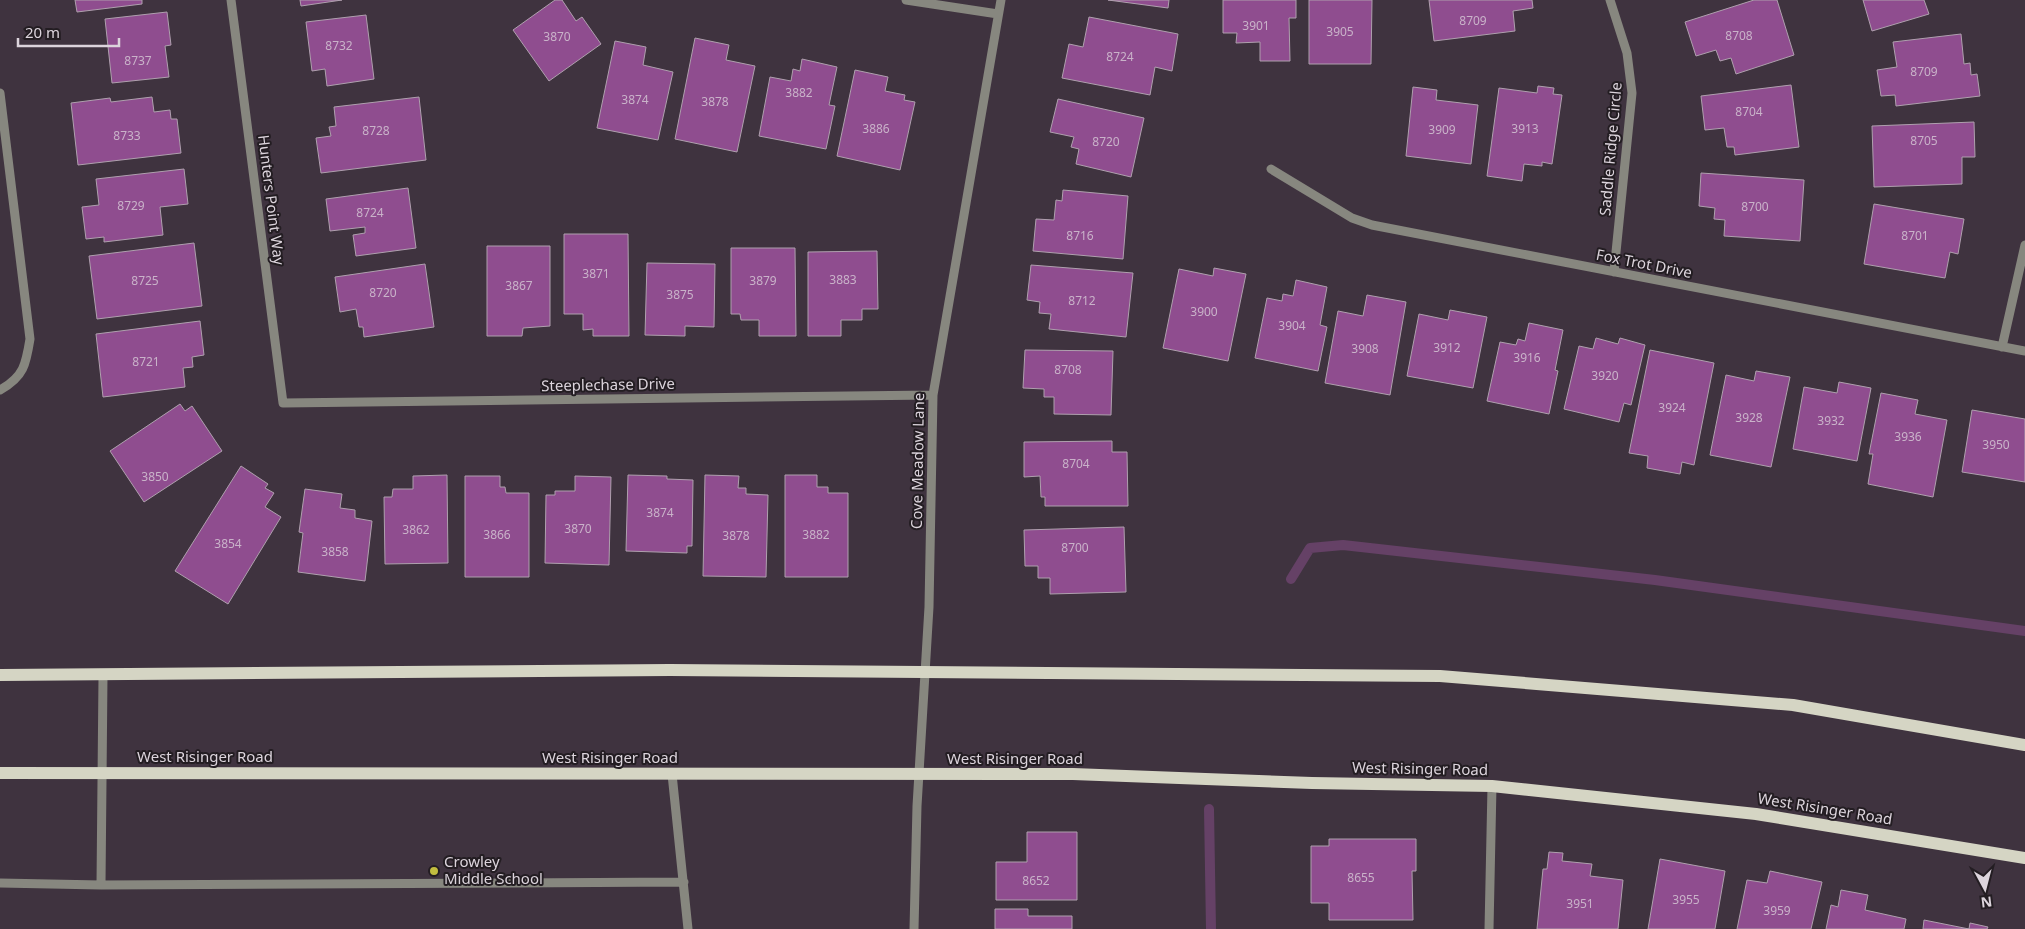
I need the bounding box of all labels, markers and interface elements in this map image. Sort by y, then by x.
house number: 8709 [1459,12,1487,29]
scale bar [18,15,119,47]
house number: 3901 [1242,17,1270,34]
text: 20 m [25,22,60,42]
house number: 3905 [1326,23,1354,40]
house number: 8708 [1725,27,1753,44]
house number: 3870 [543,28,571,45]
house number: 8732 [325,37,353,54]
house number: 8724 [1106,48,1134,65]
house number: 8737 [124,52,152,69]
house number: 8709 [1910,63,1938,80]
street label: Saddle Ridge Circle [1594,81,1626,217]
house number: 3882 [785,84,813,101]
house number: 3874 [621,91,649,108]
house number: 3878 [701,93,729,110]
house number: 8704 [1735,103,1763,120]
house number: 3886 [862,120,890,137]
house number: 3913 [1511,120,1539,137]
house number: 3909 [1428,121,1456,138]
house number: 8728 [362,122,390,139]
house number: 8733 [113,127,141,144]
house number: 8705 [1910,132,1938,149]
house number: 8720 [1092,133,1120,150]
street label: Hunters Point Way [254,134,290,267]
house number: 8729 [117,197,145,214]
house number: 8700 [1741,198,1769,215]
house number: 8724 [356,204,384,221]
house number: 8716 [1066,227,1094,244]
house number: 8701 [1901,227,1929,244]
street label: Fox Trot Drive [1594,244,1694,282]
house number: 3871 [582,265,610,282]
house number: 3883 [829,271,857,288]
house number: 8725 [131,272,159,289]
house number: 3879 [749,272,777,289]
house number: 3867 [505,277,533,294]
house number: 8720 [369,284,397,301]
house number: 3875 [666,286,694,303]
house number: 8712 [1068,292,1096,309]
house number: 3900 [1190,303,1218,320]
house number: 3904 [1278,317,1306,334]
house number: 3912 [1433,339,1461,356]
house number: 3908 [1351,340,1379,357]
house number: 3916 [1513,349,1541,366]
house number: 8721 [132,353,160,370]
house number: 8708 [1054,361,1082,378]
house number: 3920 [1591,367,1619,384]
street label: Steeplechase Drive [541,373,675,395]
street label: Cove Meadow Lane [906,393,928,529]
house number: 3924 [1658,399,1686,416]
house number: 3928 [1735,409,1763,426]
house number: 3932 [1817,412,1845,429]
house number: 3936 [1894,428,1922,445]
house number: 3950 [1982,436,2010,453]
house number: 8704 [1062,455,1090,472]
house number: 3850 [141,468,169,485]
house number: 3874 [646,504,674,521]
house number: 3870 [564,520,592,537]
house number: 3862 [402,521,430,538]
house number: 3866 [483,526,511,543]
house number: 3882 [802,526,830,543]
house number: 3878 [722,527,750,544]
house number: 3854 [214,535,242,552]
house number: 8700 [1061,539,1089,556]
house number: 3858 [321,543,349,560]
street label: West Risinger Road [137,746,273,766]
street label: West Risinger Road [542,747,678,767]
street label: West Risinger Road [947,748,1083,768]
street label: West Risinger Road [1352,757,1488,779]
street label: West Risinger Road [1756,788,1894,829]
place label: Crowley Middle School [444,851,543,888]
north arrow [1960,864,2010,914]
marker: Crowley Middle School [428,865,440,877]
house number: 8655 [1347,869,1375,886]
house number: 8652 [1022,872,1050,889]
house number: 3955 [1672,891,1700,908]
text: N [1980,892,1993,913]
house number: 3951 [1566,895,1594,912]
house number: 3959 [1763,902,1791,919]

